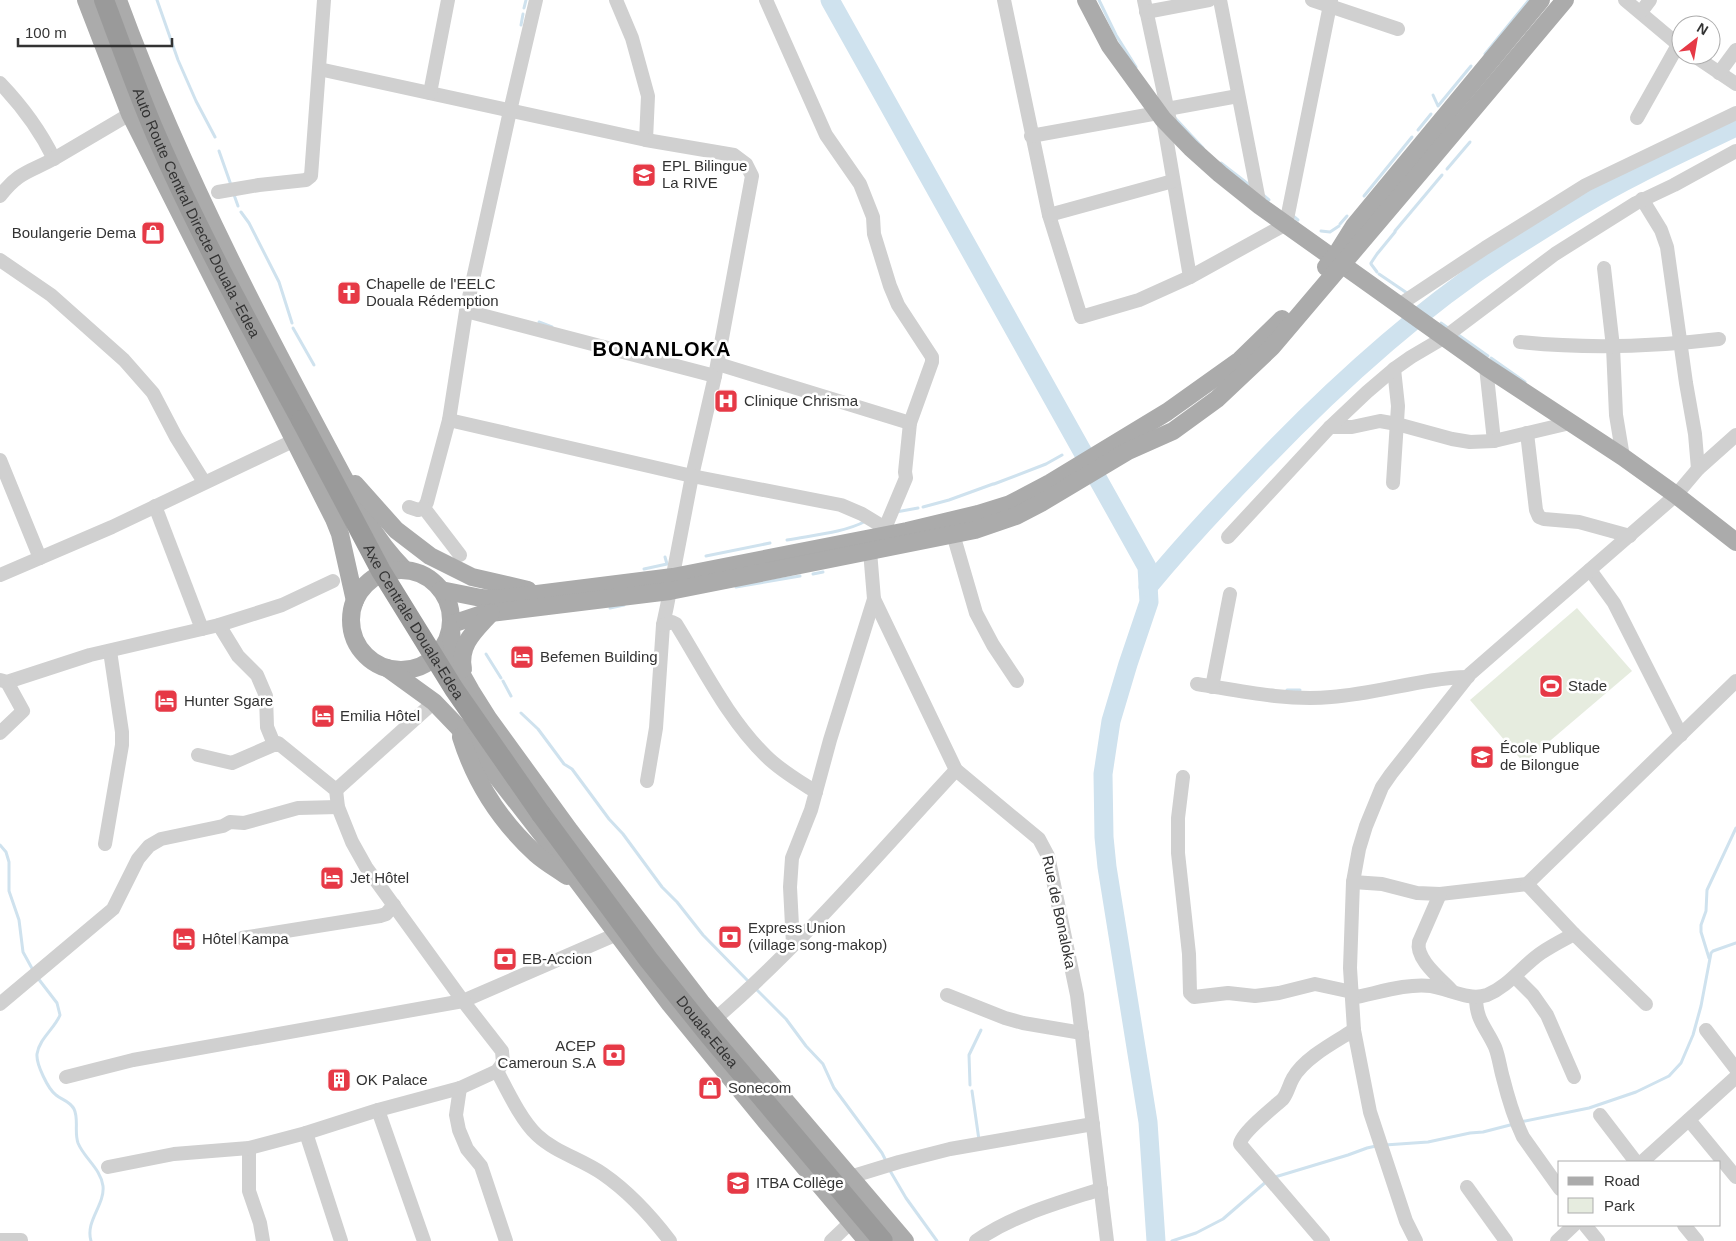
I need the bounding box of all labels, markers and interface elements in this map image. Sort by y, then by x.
scale bar [18,15,171,47]
north arrow [1671,15,1721,65]
text: N [1694,19,1711,38]
text: 100 m [25,24,67,41]
street label: Auto Route Central Directe Douala -Edea [130,85,264,341]
place label: EPL Bilingue La RIVE [662,157,747,191]
school or university icon: EPL Bilingue La RIVE [631,162,657,188]
shop icon: Boulangerie Dema [140,220,166,246]
place label: Boulangerie Dema [12,224,137,241]
place label: Chapelle de l'EELC Douala Rédemption [366,275,499,309]
church icon: Chapelle de l'EELC Douala Rédemption [336,280,362,306]
district label: BONANLOKA [593,338,732,360]
hospital icon: Clinique Chrisma [713,388,739,414]
place label: Clinique Chrisma [744,392,859,409]
street label: Axe Centrale Douala-Edea [360,541,468,703]
hotel icon: Befemen Building [509,644,535,670]
place label: Befemen Building [540,648,658,665]
sports icon: Stade [1538,673,1564,699]
place label: Stade [1568,677,1607,694]
hotel icon: Hunter Sgare [153,688,179,714]
place label: Hunter Sgare [184,692,273,709]
hotel icon: Emilia Hôtel [310,703,336,729]
place label: Emilia Hôtel [340,707,420,724]
place label: École Publique de Bilongue [1500,739,1600,773]
school or university icon: École Publique de Bilongue [1469,744,1495,770]
street label: Rue de Bonaloka [1039,854,1080,971]
hotel icon: Jet Hôtel [319,865,345,891]
place label: Jet Hôtel [350,869,409,886]
place label: Express Union (village song-makop) [748,919,887,953]
bank icon: Express Union (village song-makop) [717,924,743,950]
hotel icon: Hôtel Kampa [171,926,197,952]
place label: Hôtel Kampa [202,930,289,947]
bank icon: EB-Accion [492,946,518,972]
place label: EB-Accion [522,950,592,967]
street label: Douala-Edea [673,992,742,1071]
place label: ACEP Cameroun S.A [498,1037,596,1071]
bank icon: ACEP Cameroun S.A [601,1042,627,1068]
building icon: OK Palace [326,1067,352,1093]
place label: OK Palace [356,1071,428,1088]
shop icon: Sonecom [697,1075,723,1101]
place label: Sonecom [728,1079,791,1096]
legend [1558,1161,1721,1226]
school or university icon: ITBA Collège [725,1170,751,1196]
text: Road [1604,1172,1640,1189]
place label: ITBA Collège [756,1174,844,1191]
text: Park [1604,1197,1635,1214]

